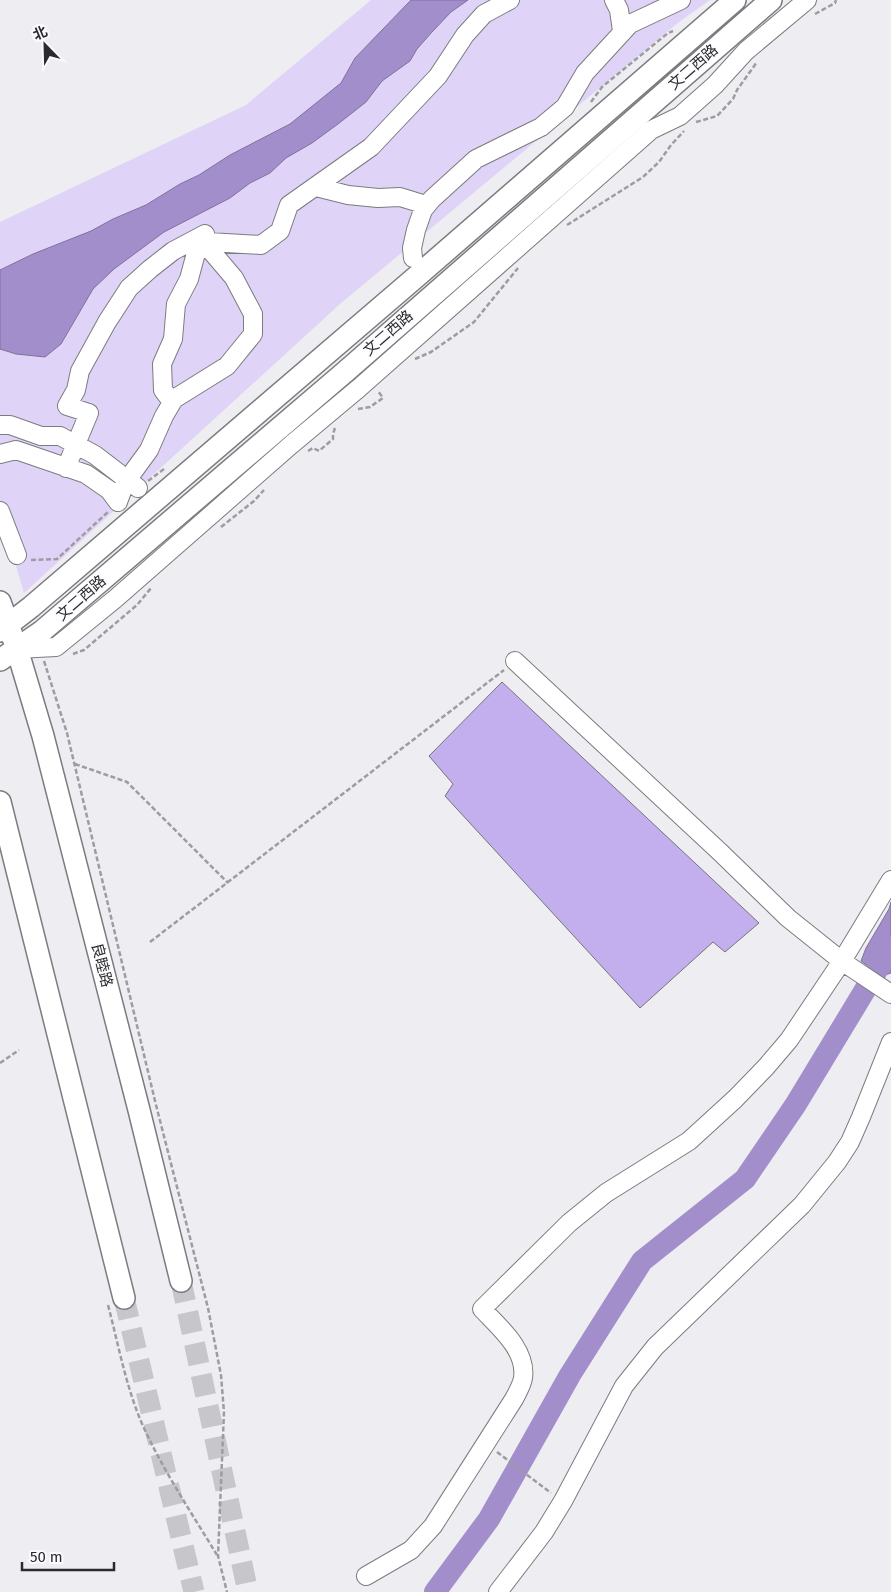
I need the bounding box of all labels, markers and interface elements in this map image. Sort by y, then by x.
north arrow [20,20,70,70]
text: 北 [30,23,50,44]
street label: 文二西路 [664,41,722,93]
street label: 文二西路 [359,307,417,359]
street label: 文二西路 [52,572,110,624]
street label: 良睦路 [88,941,116,989]
scale bar [22,1540,115,1572]
text: 50 m [30,1548,63,1566]

